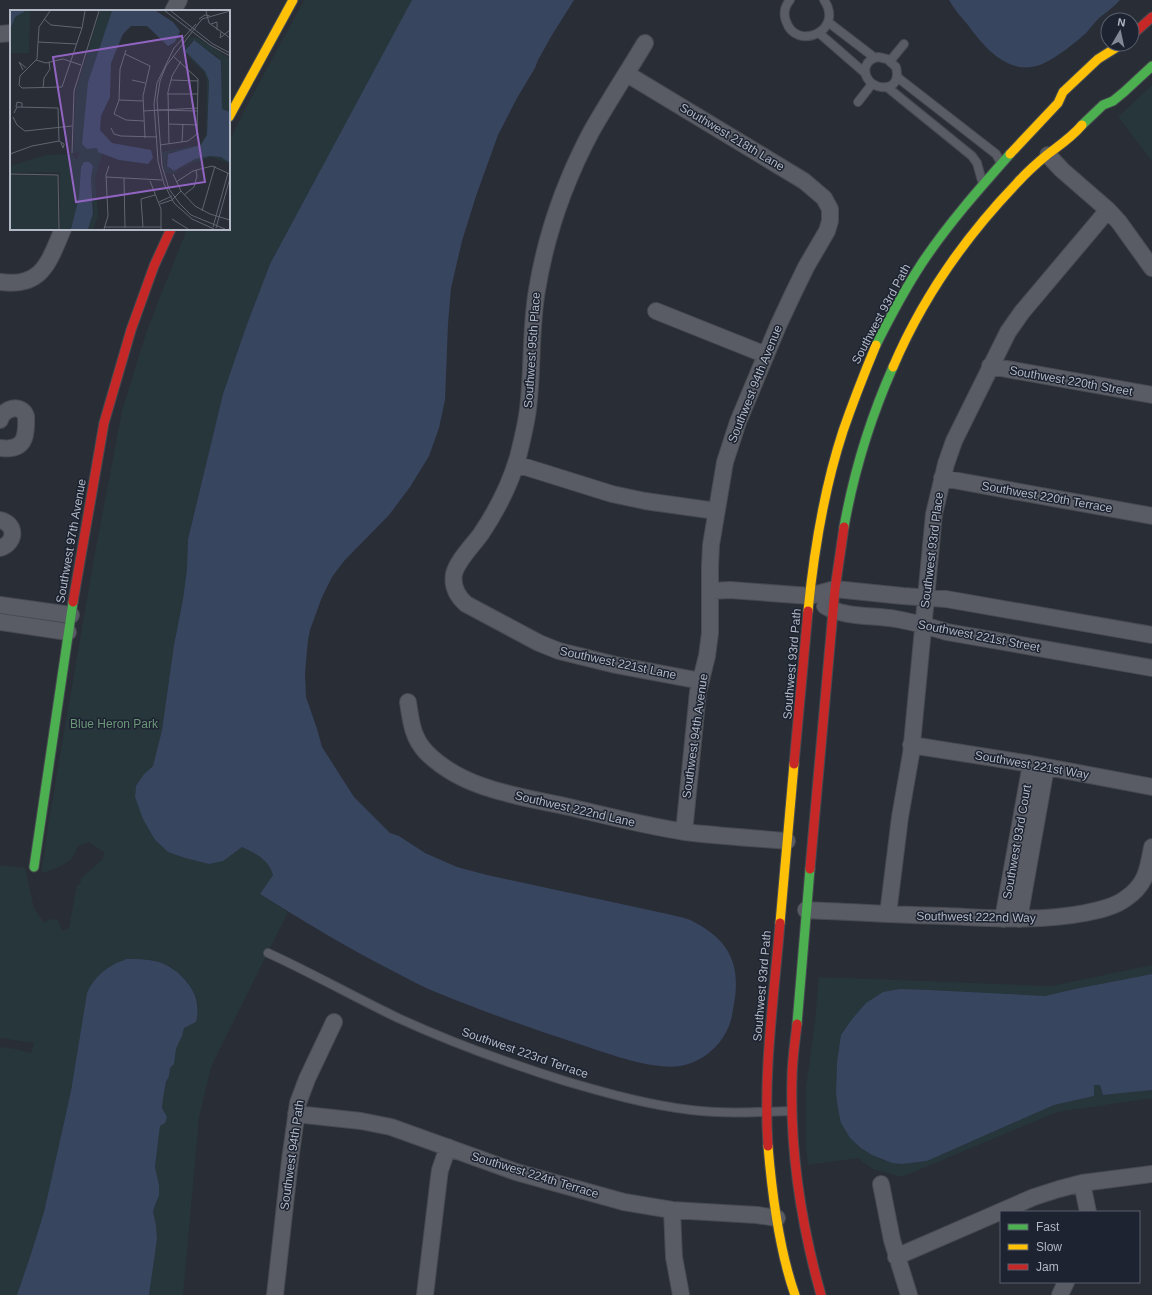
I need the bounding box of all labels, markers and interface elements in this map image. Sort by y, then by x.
inset map [10,10,230,230]
north arrow [1100,12,1140,52]
text: N [1117,16,1126,29]
street label: Southwest 218th Lane [677,100,787,174]
street label: Southwest 93rd Path [849,262,913,366]
street label: Southwest 95th Place [521,291,543,408]
street label: Southwest 94th Avenue [725,323,785,445]
street label: Southwest 220th Street [1008,363,1134,399]
street label: Southwest 97th Avenue [53,477,89,604]
street label: Southwest 220th Terrace [981,479,1114,515]
street label: Southwest 93rd Place [918,491,946,609]
street label: Southwest 93rd Path [780,608,804,720]
street label: Southwest 221st Street [917,617,1042,655]
street label: Southwest 221st Lane [558,644,678,682]
street label: Southwest 94th Avenue [679,672,711,799]
park label: Blue Heron Park [70,717,159,731]
street label: Southwest 221st Way [974,748,1090,782]
street label: Southwest 93rd Court [1000,783,1034,900]
street label: Southwest 222nd Lane [514,788,637,830]
street label: Southwest 222nd Way [916,909,1036,925]
street label: Southwest 93rd Path [750,930,774,1042]
street label: Southwest 223rd Terrace [460,1025,591,1081]
street label: Southwest 94th Path [277,1099,307,1211]
street label: Southwest 224th Terrace [470,1149,601,1201]
legend [1000,1211,1140,1283]
text: Fast [1036,1220,1060,1234]
text: Slow [1036,1240,1062,1254]
text: Jam [1036,1260,1059,1274]

